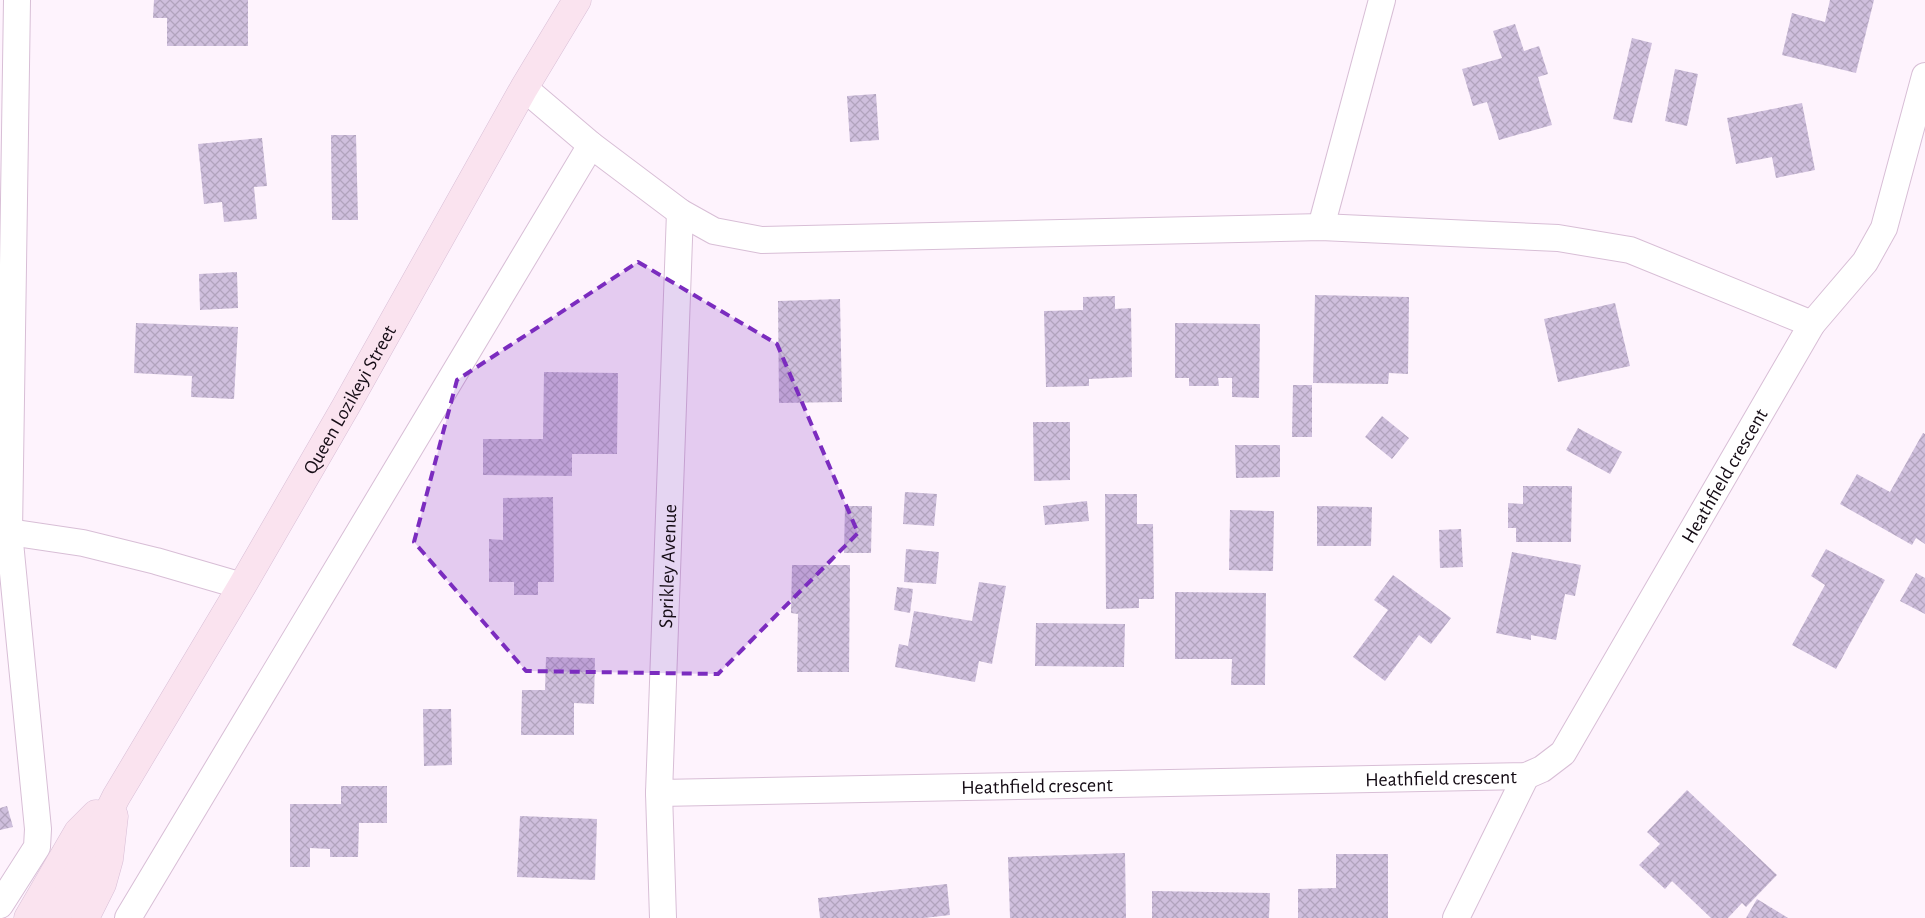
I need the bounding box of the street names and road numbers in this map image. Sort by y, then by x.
street label: Queen Lozikeyi Street [300,322,400,478]
street label: Heathfield crescent [1678,405,1772,546]
street label: Sprikley Avenue [656,504,680,629]
street label: Heathfield crescent [1365,767,1517,790]
street label: Heathfield crescent [961,775,1114,798]

